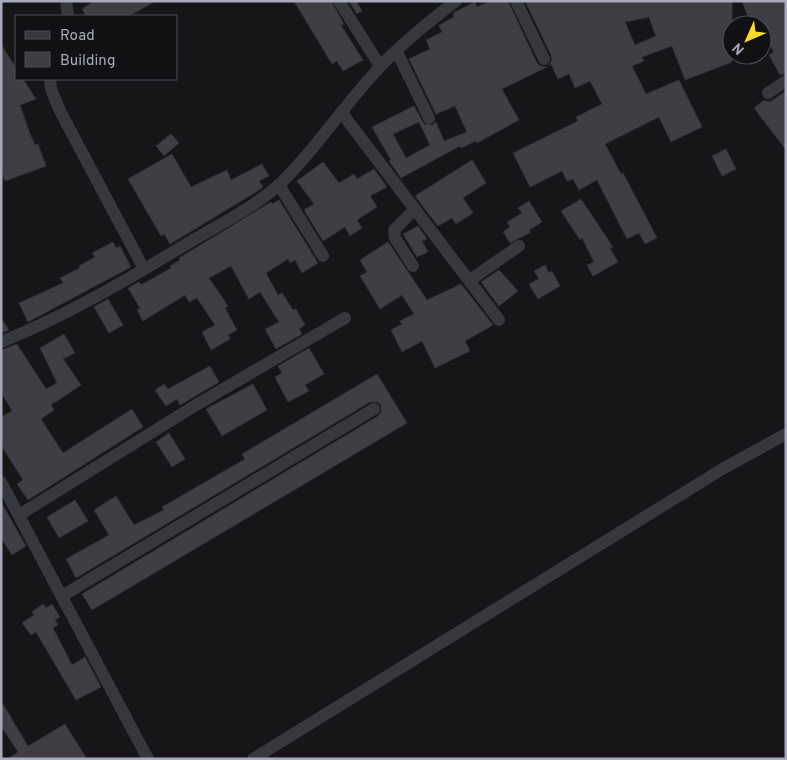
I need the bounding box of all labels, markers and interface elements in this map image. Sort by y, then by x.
legend [15,15,178,80]
north arrow [722,15,772,65]
text: Road [60,27,95,46]
text: N [729,39,748,58]
text: Building [60,52,115,71]

